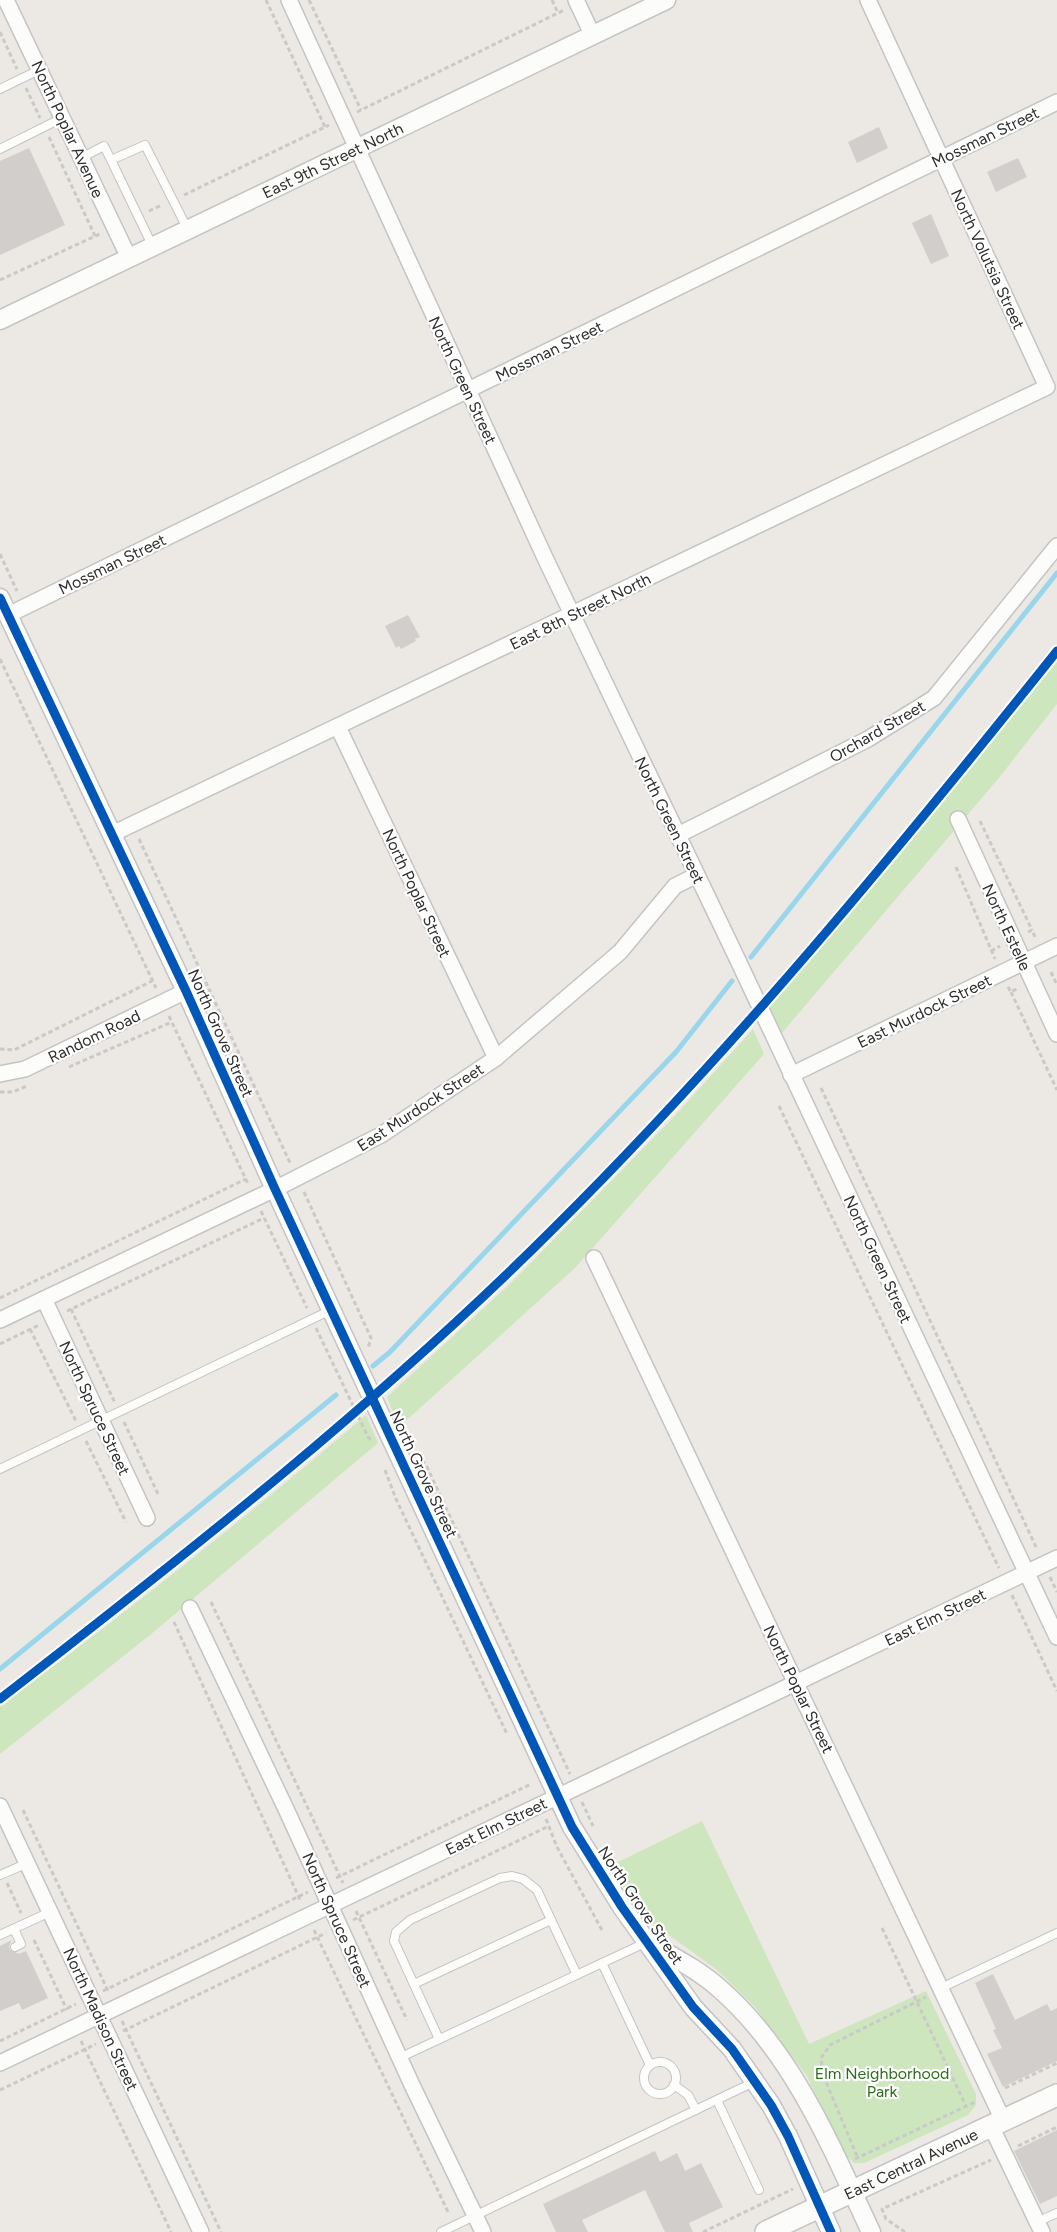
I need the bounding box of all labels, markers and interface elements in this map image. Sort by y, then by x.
street label: North Poplar Avenue [27,58,108,201]
street label: Mossman Street [928,103,1042,172]
street label: East 9th Street North [259,119,406,203]
street label: North Volutsia Street [947,186,1028,332]
street label: North Green Street [425,313,500,447]
street label: Mossman Street [492,317,606,386]
street label: Mossman Street [55,530,169,599]
street label: East 8th Street North [507,569,654,654]
street label: Orchard Street [826,696,928,766]
street label: North Green Street [631,754,708,887]
street label: North Poplar Street [378,826,455,961]
street label: North Estelle [978,881,1035,974]
street label: North Grove Street [184,966,257,1100]
street label: East Murdock Street [854,971,994,1052]
street label: Random Road [45,1006,143,1067]
street label: East Murdock Street [354,1059,487,1155]
street label: North Green Street [840,1192,915,1326]
street label: North Spruce Street [55,1338,134,1478]
street label: North Grove Street [386,1408,461,1541]
street label: East Elm Street [881,1585,989,1650]
street label: North Poplar Street [759,1622,838,1756]
street label: East Elm Street [442,1794,550,1859]
street label: North Grove Street [594,1843,687,1968]
street label: North Spruce Street [298,1850,375,1991]
street label: North Madison Street [59,1945,142,2094]
park label: Elm Neighborhood Park [815,2064,949,2101]
street label: East Central Avenue [841,2125,981,2204]

